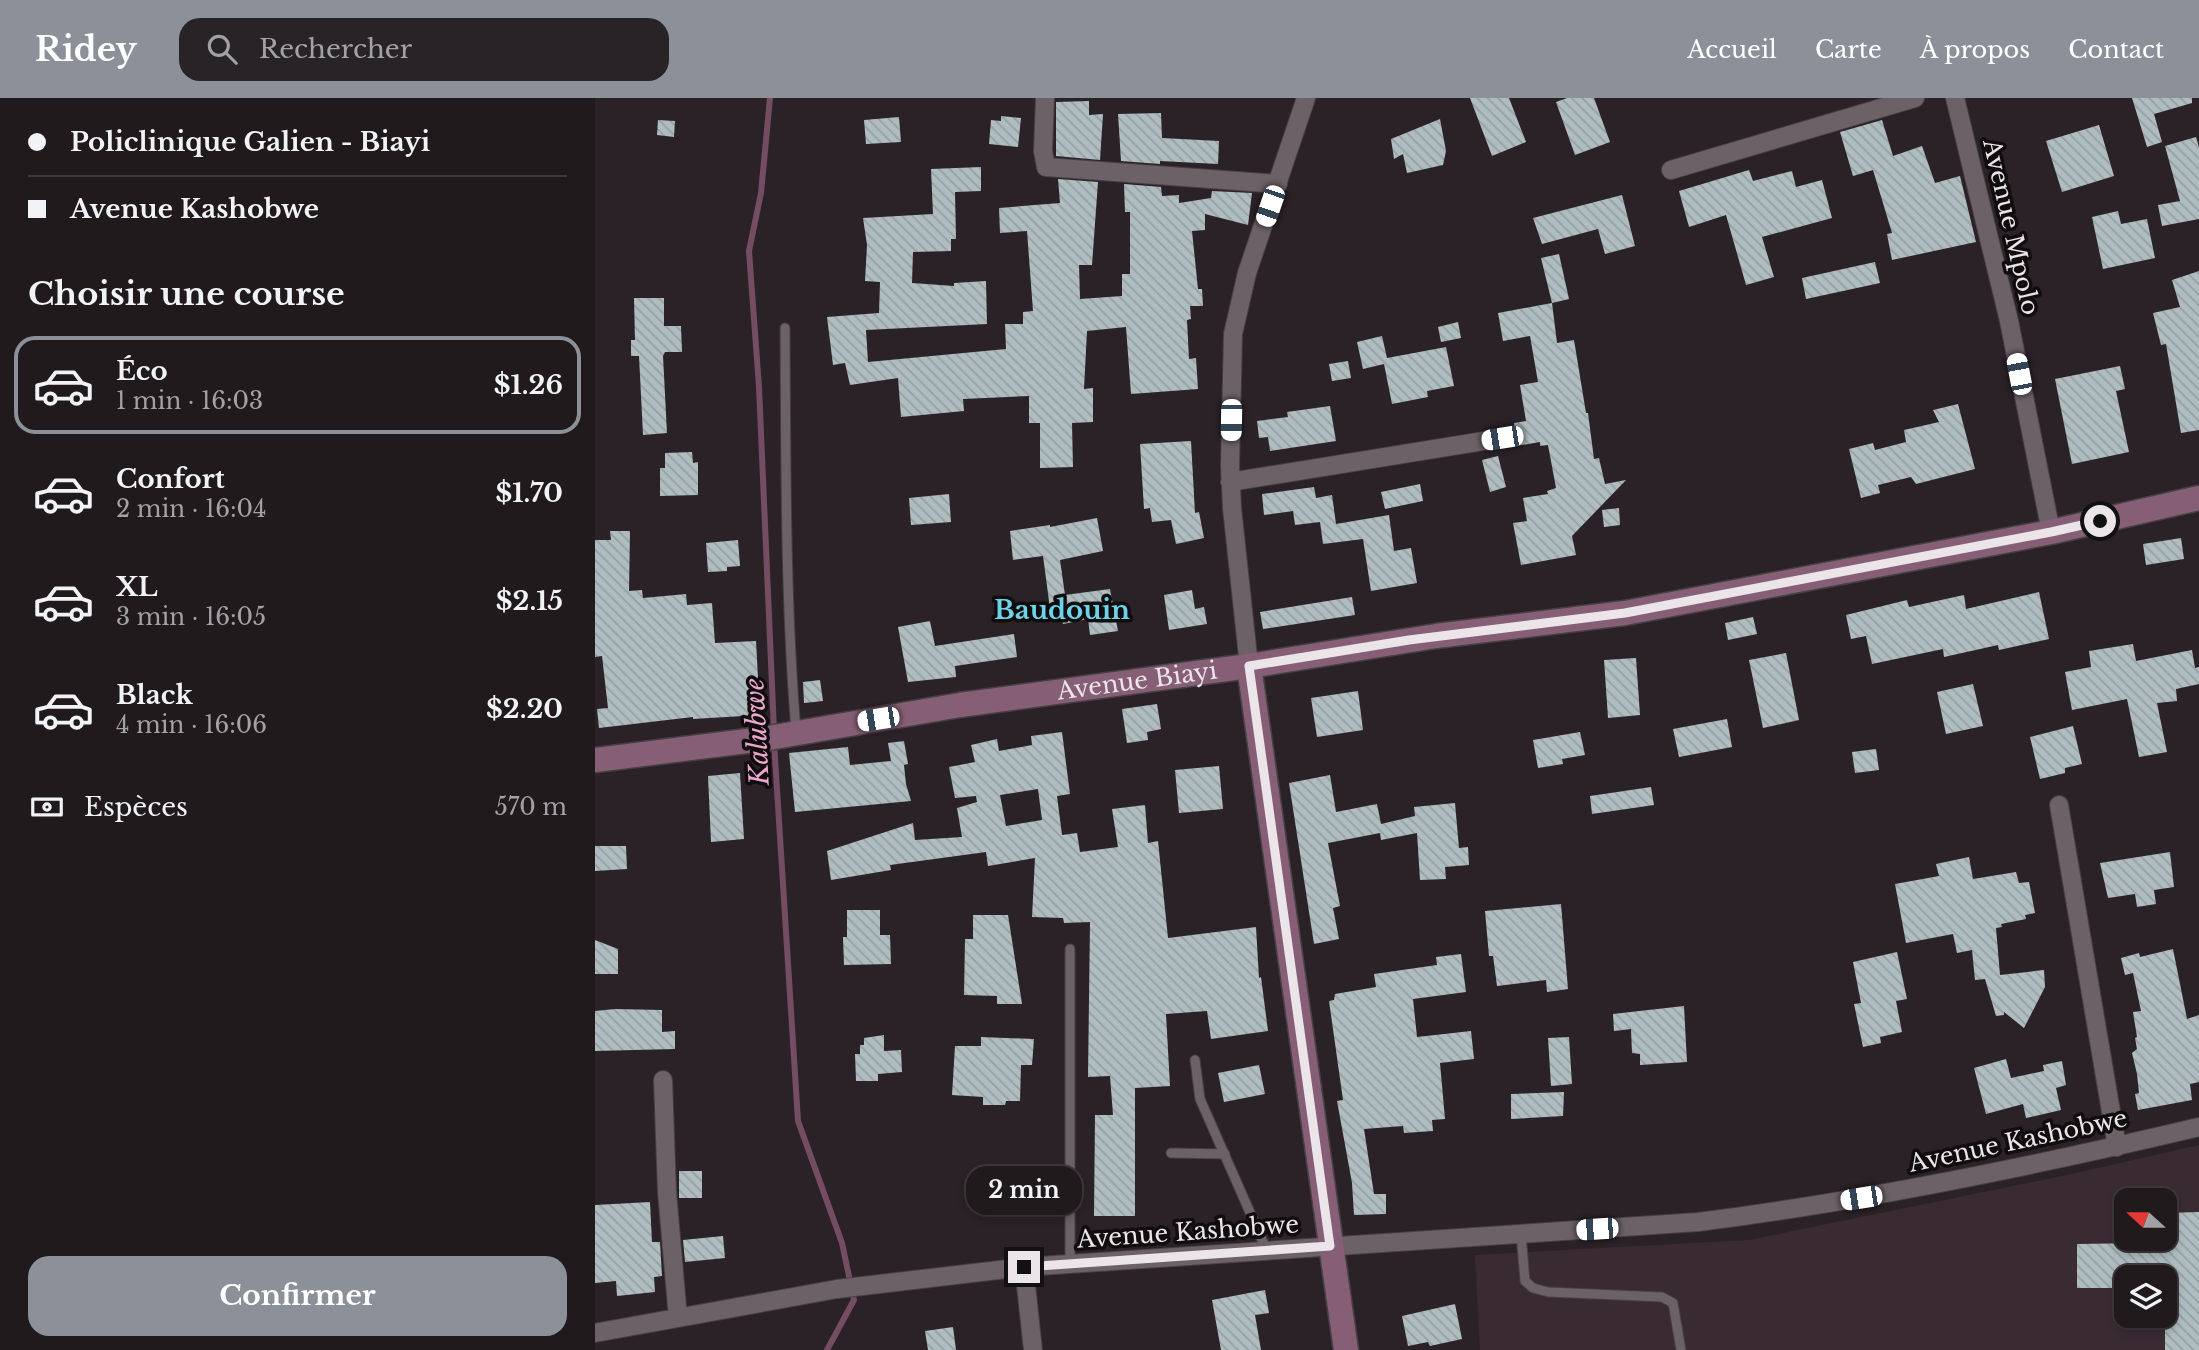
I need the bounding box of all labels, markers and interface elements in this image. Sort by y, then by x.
search box [179,18,669,81]
text: Ridey [35,29,137,70]
icon: search [203,30,241,68]
text: Rechercher [259,33,412,65]
text: Accueil [1687,35,1777,64]
text: Carte [1815,35,1882,64]
text: À propos [1920,35,2030,64]
text: Contact [2068,35,2164,64]
text: Policlinique Galien - Biayi [70,126,430,158]
street label: Avenue Mpolo [1977,135,2046,318]
car [1254,183,1287,229]
text: Avenue Kashobwe [70,193,319,225]
text: Choisir une course [28,274,345,314]
car [2005,351,2034,397]
icon: car [32,354,95,417]
text: Éco [116,355,168,387]
text: $1.26 [494,369,563,401]
text: 1 min · 16:03 [116,387,263,415]
car [1221,399,1242,441]
car [1480,424,1525,452]
icon: car [32,462,95,525]
text: Confort [116,463,225,495]
text: $1.70 [495,477,563,509]
text: 2 min · 16:04 [116,495,266,523]
route start [2084,505,2116,537]
icon: car [32,570,95,633]
text: XL [116,571,158,603]
text: $2.15 [496,585,563,617]
district label: Baudouin [994,594,1130,626]
text: 3 min · 16:05 [116,603,266,631]
street label: Avenue Biayi [1054,655,1219,706]
water label: Kalubwe [738,677,776,787]
icon: car [32,678,95,741]
text: Black [116,679,193,711]
text: $2.20 [486,693,563,725]
car [856,705,901,733]
text: 4 min · 16:06 [116,711,267,739]
icon: cash [28,788,66,826]
text: Espèces [84,791,188,823]
text: 570 m [495,793,567,821]
street label: Avenue Kashobwe [1905,1103,2130,1178]
callout: 2 min [966,1166,1082,1214]
text: 2 min [988,1176,1060,1204]
car [1839,1184,1884,1212]
north arrow [2114,1188,2177,1251]
map controls [2114,1188,2177,1328]
street label: Avenue Kashobwe [1075,1209,1300,1254]
car [1576,1217,1619,1241]
route end [1008,1251,1040,1283]
button: Confirmer [28,1256,567,1336]
button: layers [2114,1265,2177,1328]

